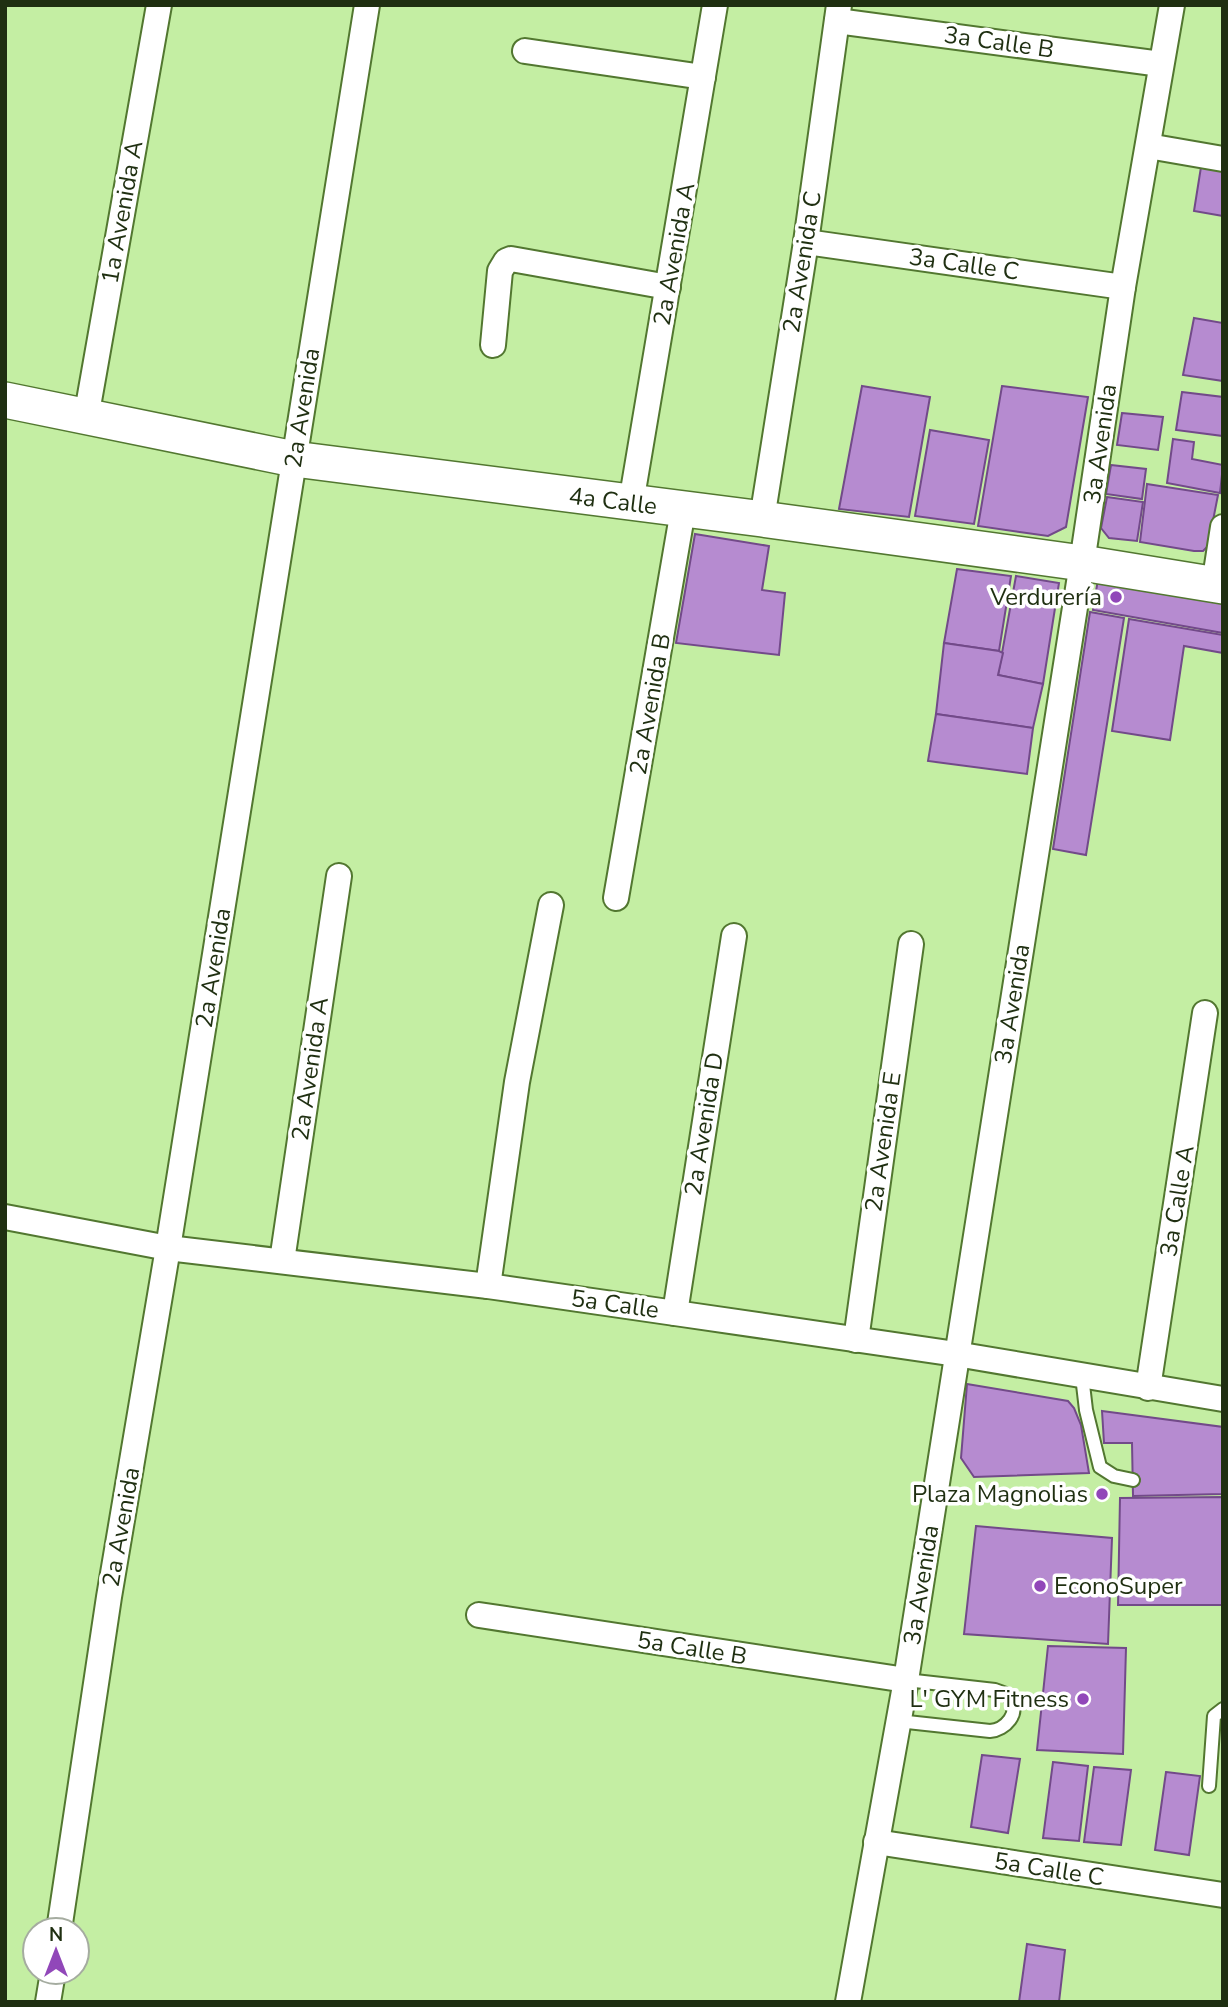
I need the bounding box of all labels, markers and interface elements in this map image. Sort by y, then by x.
street label: 3a Calle B [942,18,1056,66]
street label: 1a Avenida A [94,137,150,286]
street label: 2a Avenida A [646,179,702,328]
street label: 2a Avenida C [775,189,829,335]
street label: 3a Calle C [907,240,1021,288]
street label: 2a Avenida [277,346,327,470]
street label: 3a Avenida [1076,382,1124,506]
street label: 4a Calle [567,480,659,522]
place label: Verdurería [989,581,1102,613]
marker: Verdurería [1108,589,1124,605]
street label: 2a Avenida B [622,631,678,777]
street label: 2a Avenida [188,906,238,1030]
street label: 3a Avenida [987,942,1037,1066]
street label: 2a Avenida A [284,995,336,1143]
street label: 2a Avenida D [677,1050,731,1198]
street label: 2a Avenida E [857,1070,909,1214]
street label: 3a Calle A [1152,1143,1202,1259]
street label: 5a Calle [569,1282,661,1326]
street label: 2a Avenida [95,1465,147,1589]
place label: Plaza Magnolias [912,1478,1088,1510]
marker: Plaza Magnolias [1094,1486,1110,1502]
street label: 3a Avenida [896,1523,946,1647]
place label: EconoSuper [1054,1570,1183,1602]
marker: EconoSuper [1032,1578,1048,1594]
street label: 5a Calle B [635,1624,749,1672]
place label: L' GYM Fitness [909,1683,1069,1715]
marker: L' GYM Fitness [1075,1691,1091,1707]
street label: 5a Calle C [992,1845,1106,1893]
north arrow [21,1916,91,1986]
text: N [49,1922,63,1948]

